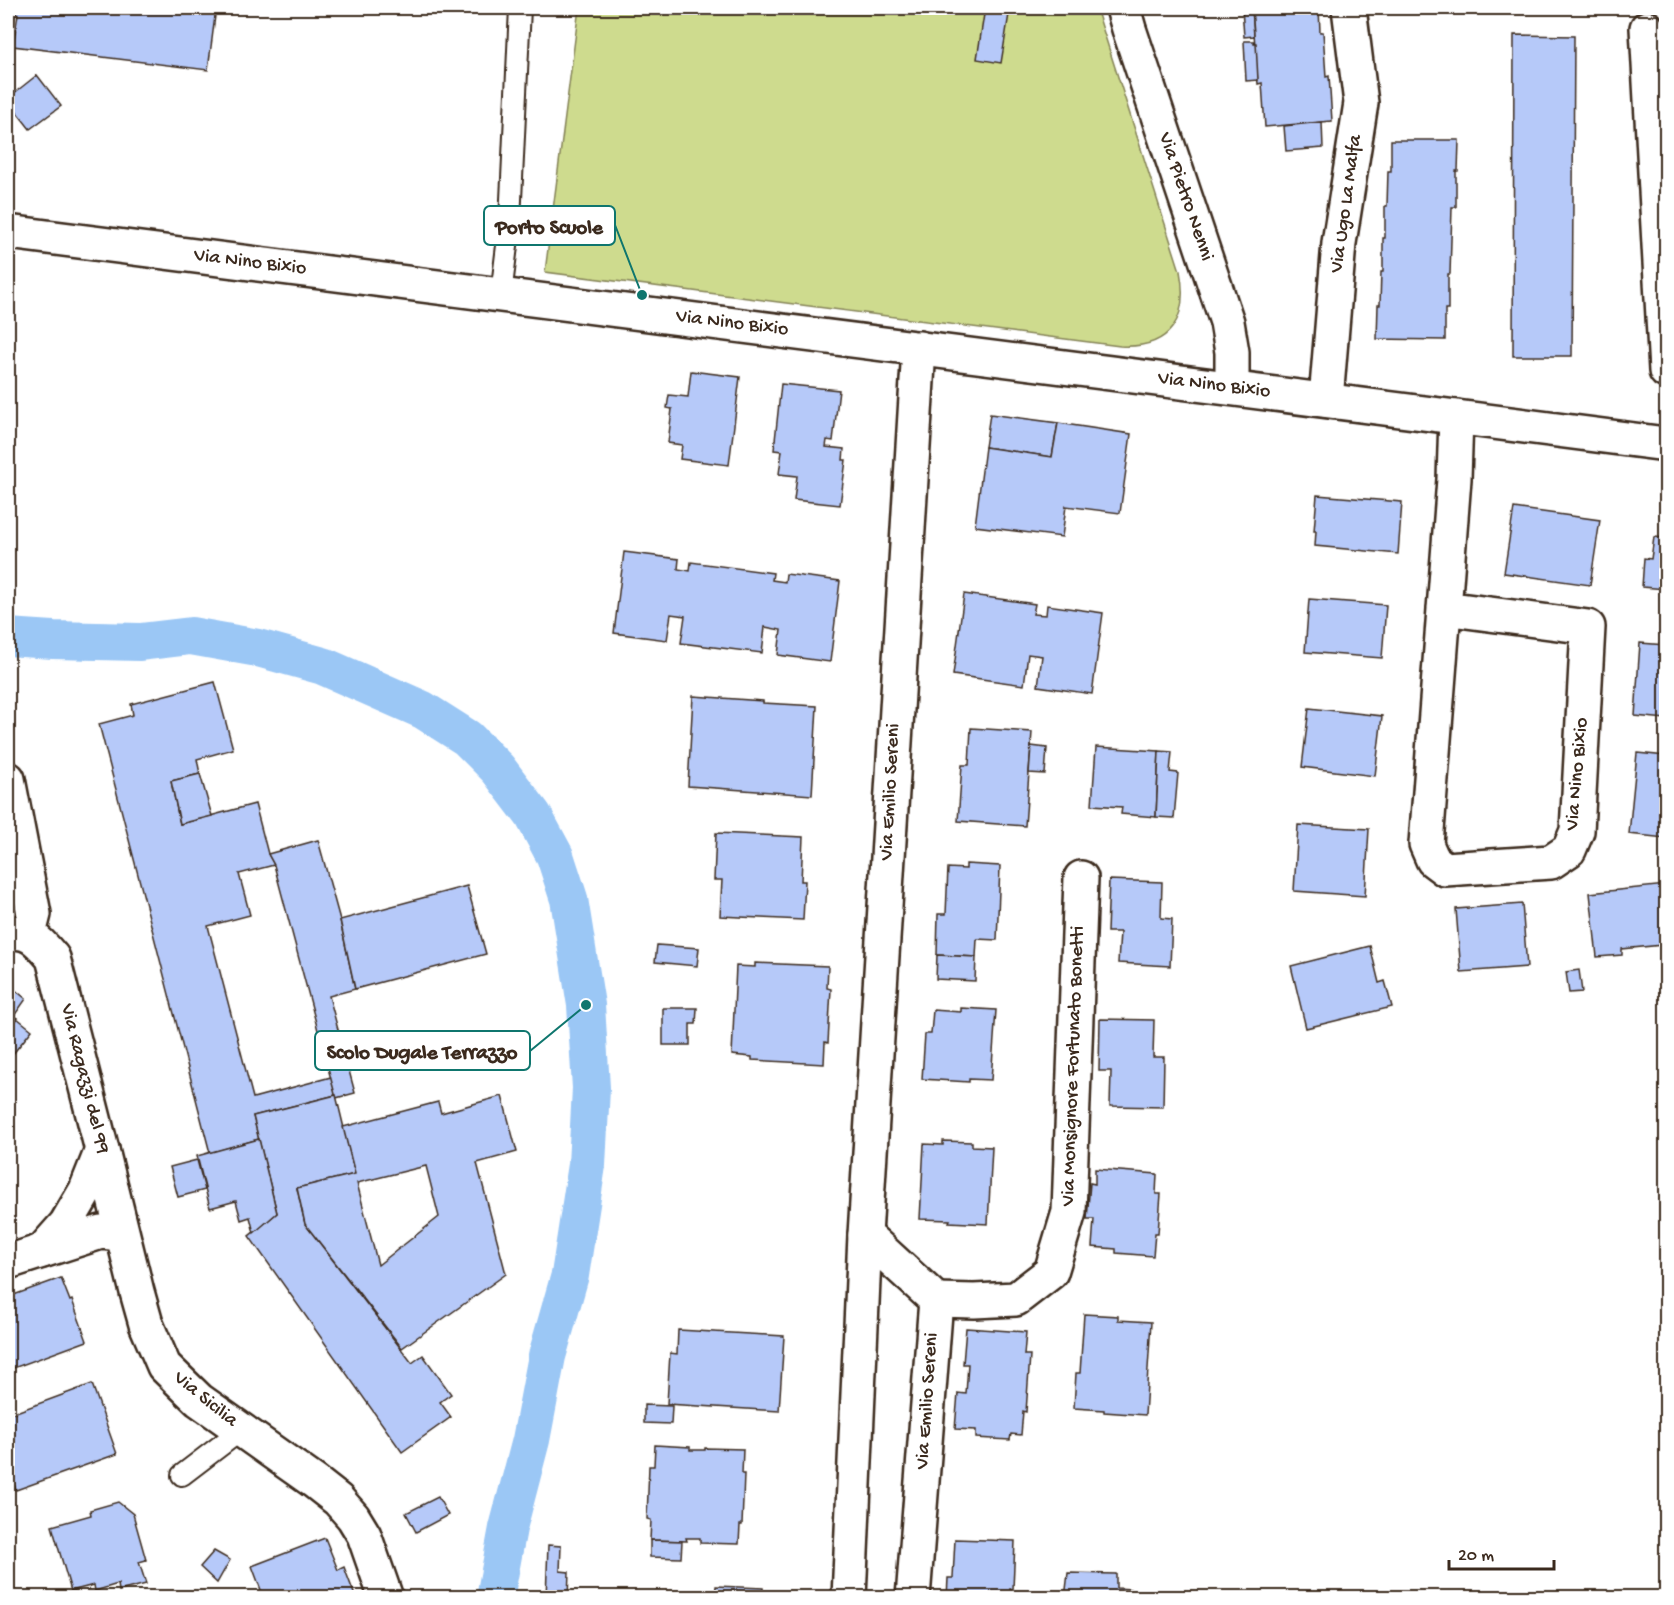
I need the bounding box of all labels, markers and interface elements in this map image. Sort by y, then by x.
street label: Via Pietro Nenni [1152,129,1218,264]
street label: Via Ugo La Malfa [1326,133,1368,275]
callout: Porto Scuole [484,206,615,245]
text: Porto Scuole [494,217,604,242]
street label: Via Nino Bixio [191,245,308,281]
street label: Via Nino Bixio [673,306,790,342]
street label: Via Nino Bixio [1155,368,1272,404]
street label: Via Nino Bixio [1562,717,1594,832]
street label: Via Emilio Sereni [876,723,906,862]
street label: Via Monsignore Fortunato Bonetti [1058,925,1090,1208]
street label: Via Ragazzi del 99 [54,1001,114,1156]
callout: Scolo Dugale Terrazzo [315,1031,530,1070]
text: Scolo Dugale Terrazzo [327,1042,517,1067]
street label: Via Emilio Sereni [912,1332,944,1471]
street label: Via Sicilia [167,1367,242,1433]
scale bar [1449,1533,1554,1571]
text: 20 m [1458,1546,1494,1567]

